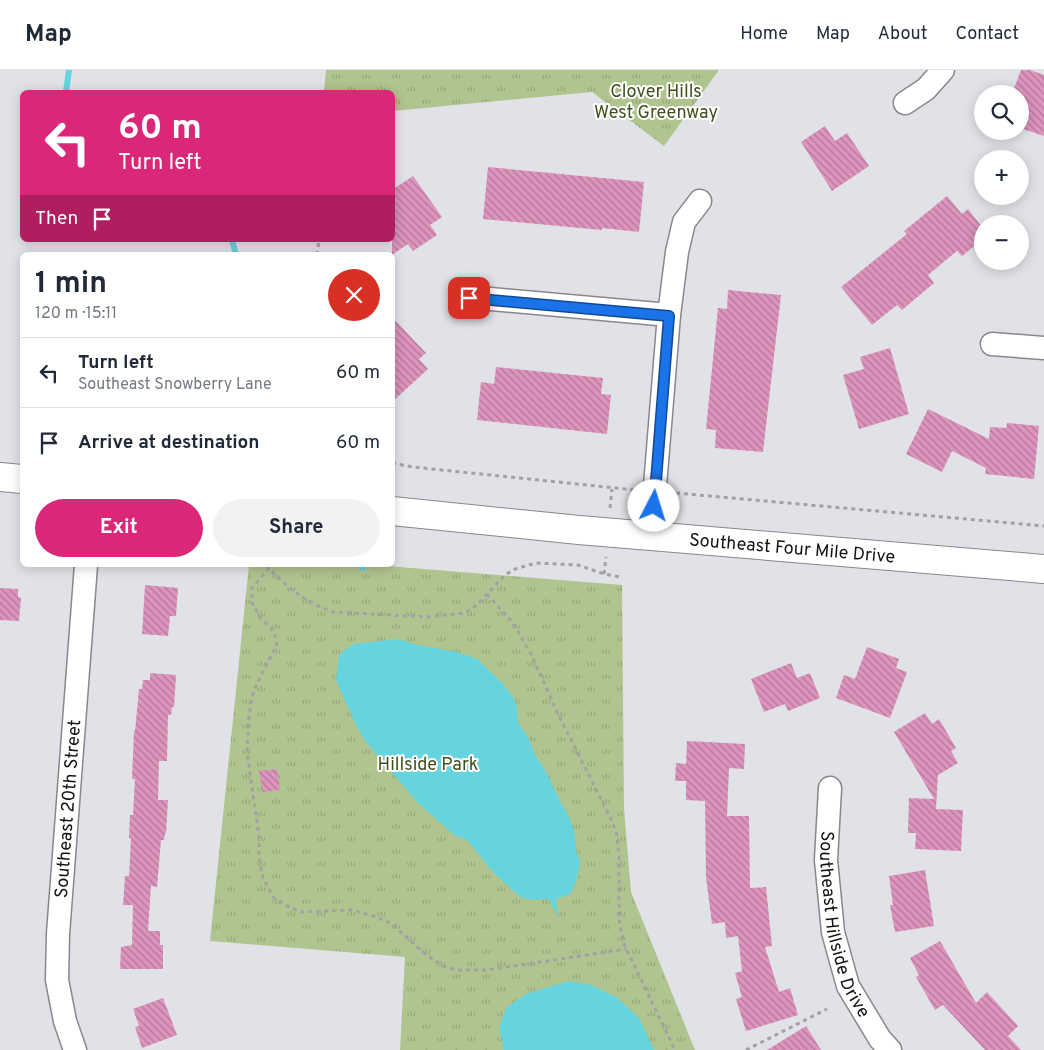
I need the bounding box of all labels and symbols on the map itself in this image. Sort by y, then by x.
park label: Clover Hills West Greenway [594,81,718,125]
pin [448,277,490,319]
position arrow [627,479,679,531]
street label: Southeast Four Mile Drive [688,529,896,569]
street label: Southeast 20th Street [51,719,87,899]
park label: Hillside Park [378,754,478,777]
street label: Southeast Hillside Drive [813,830,874,1022]

